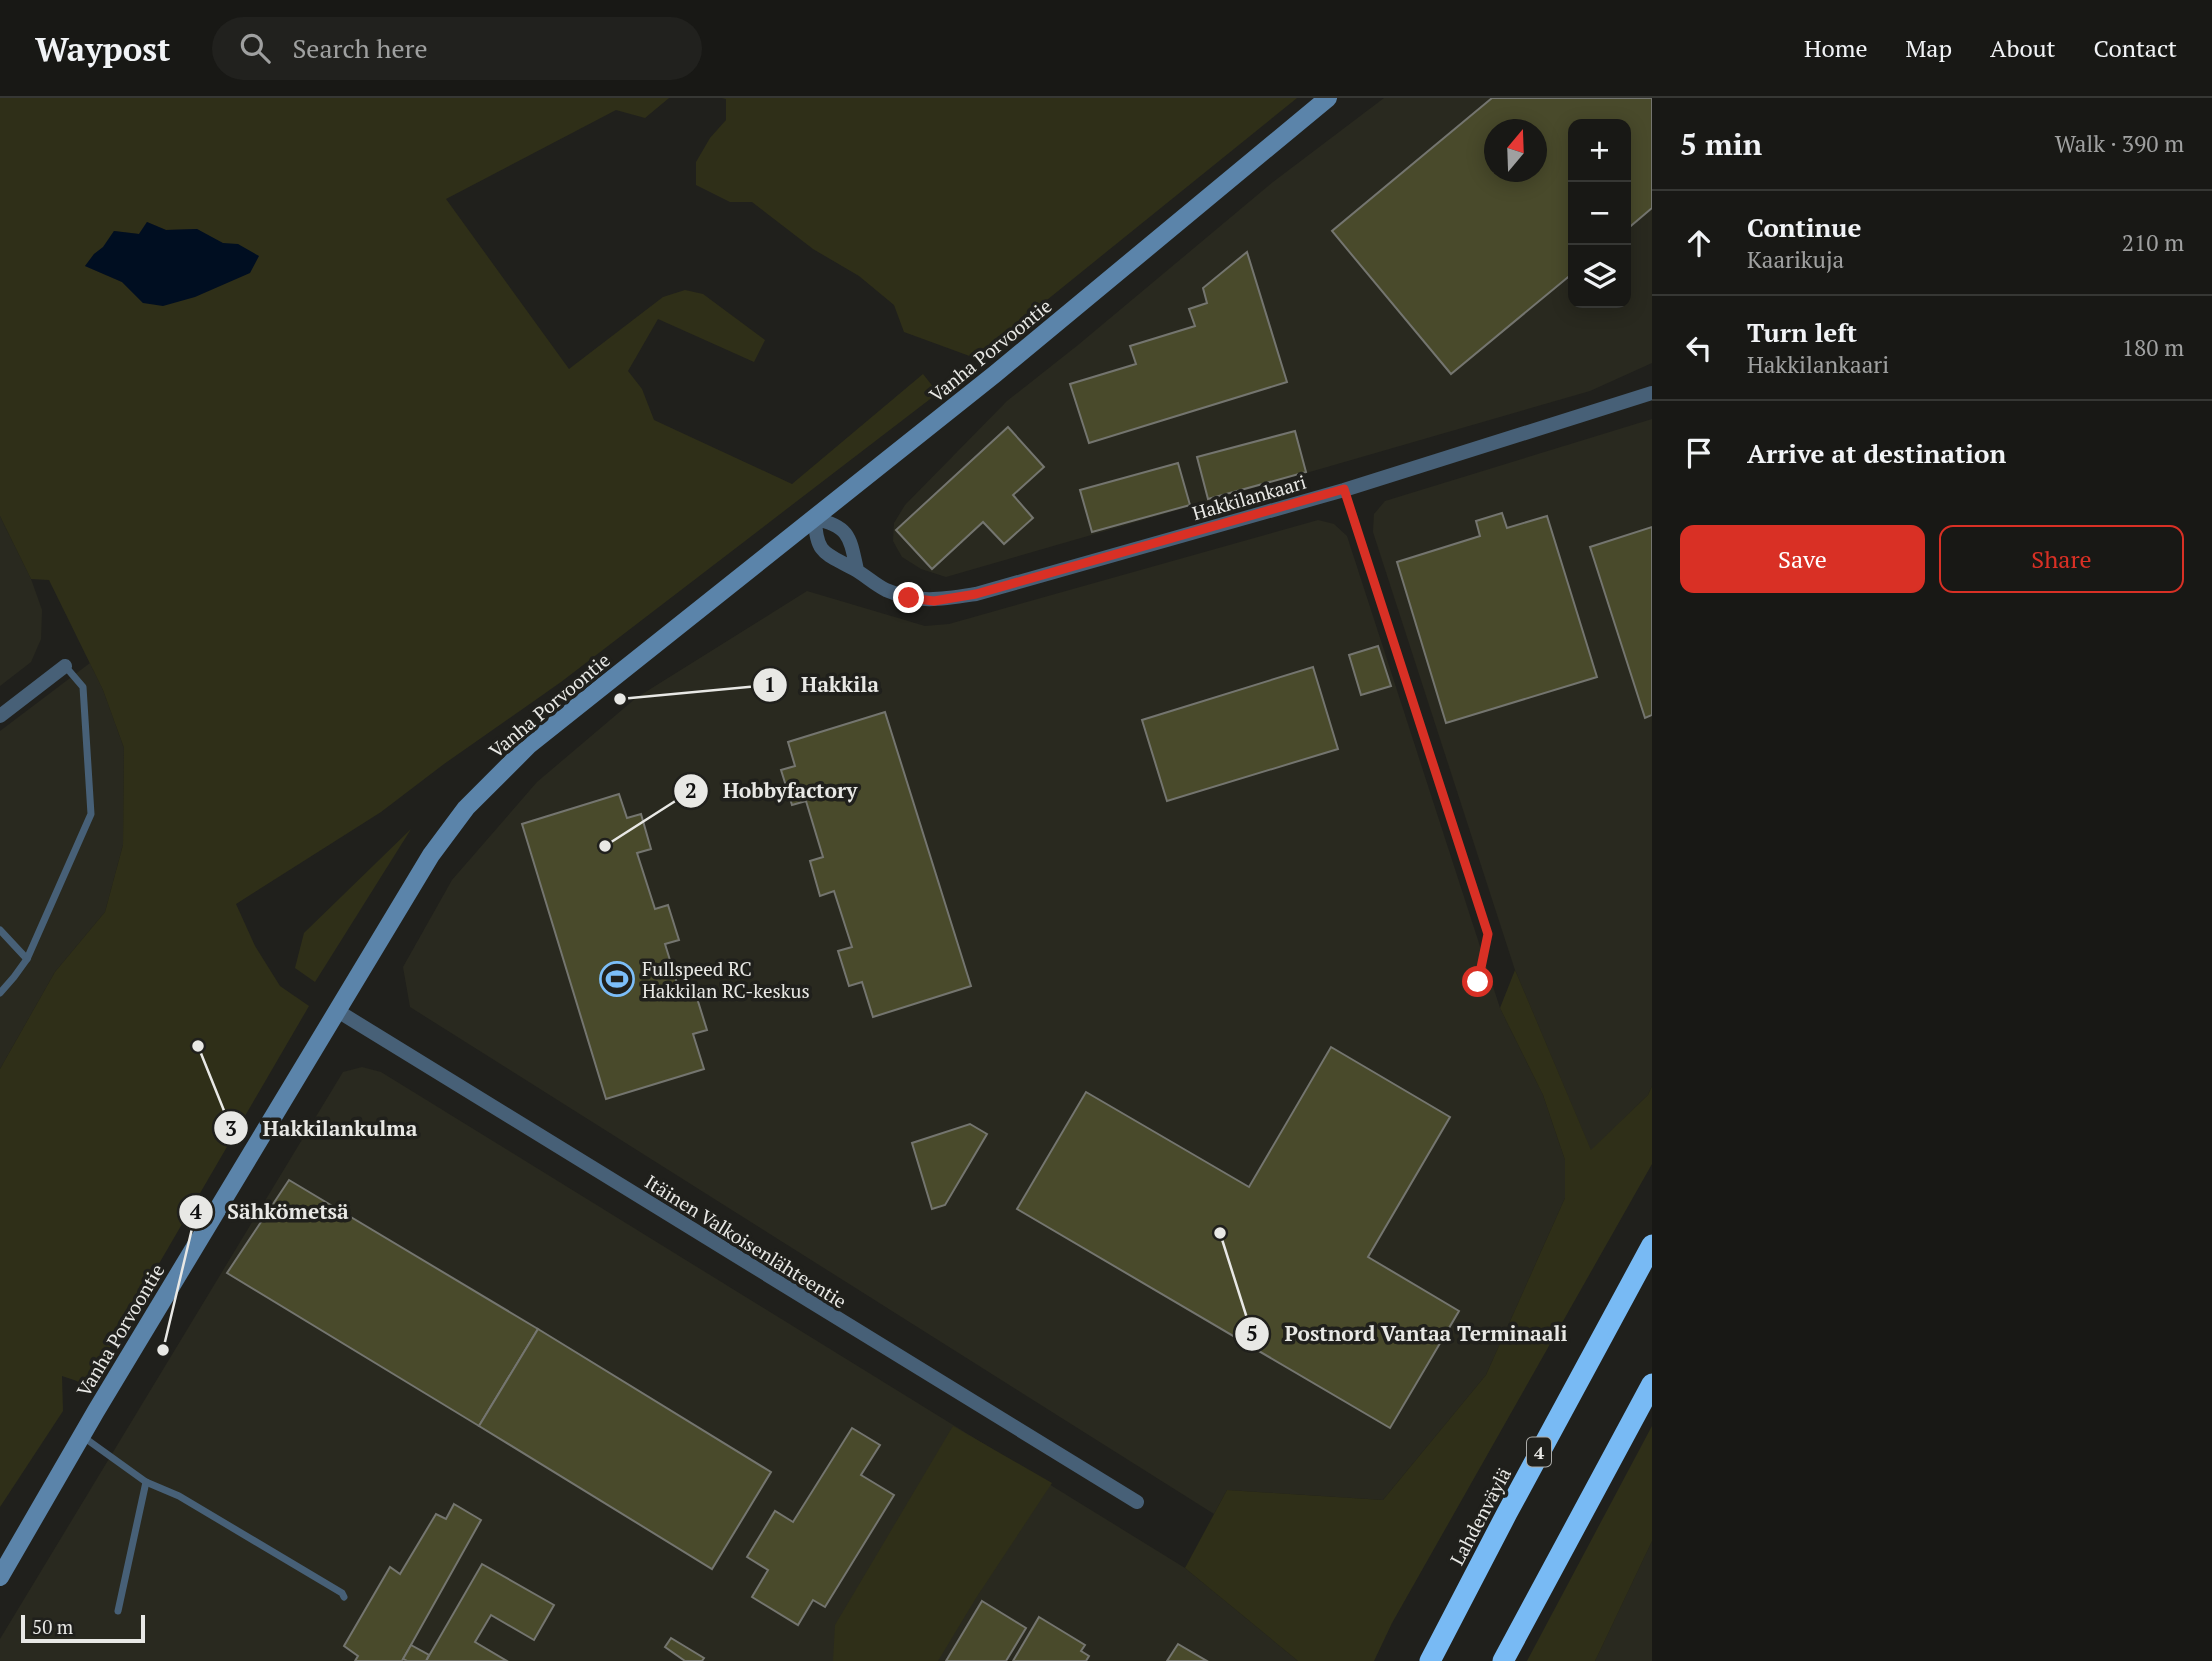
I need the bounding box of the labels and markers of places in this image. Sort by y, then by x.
callout: Hakkila [752,664,893,706]
callout: Hobbyfactory [674,770,872,812]
place label: Fullspeed RC Hakkilan RC-keskus [642,956,810,1003]
sports icon: Fullspeed RC Hakkilan RC-keskus [598,960,636,998]
callout: Hakkilankulma [213,1107,431,1149]
callout: Sähkömetsä [179,1191,363,1233]
callout: Postnord Vantaa Terminaali [1235,1313,1581,1355]

